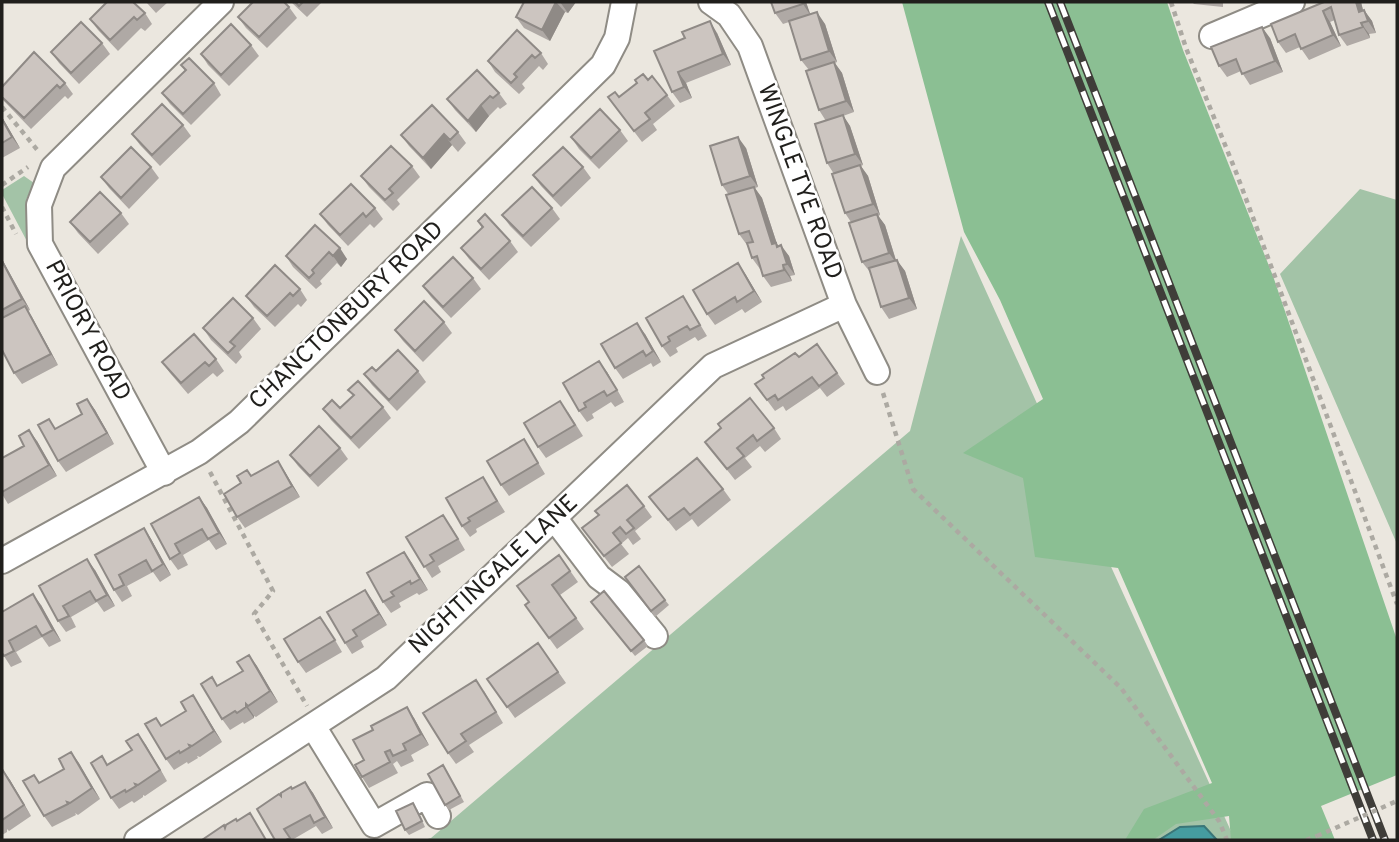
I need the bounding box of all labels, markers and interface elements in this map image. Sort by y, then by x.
street label: WINGLE TYE ROAD [750,80,848,284]
street label: CHANCTONBURY ROAD [243,215,451,417]
street label: PRIORY ROAD [37,255,137,407]
street label: NIGHTINGALE LANE [403,489,585,661]

